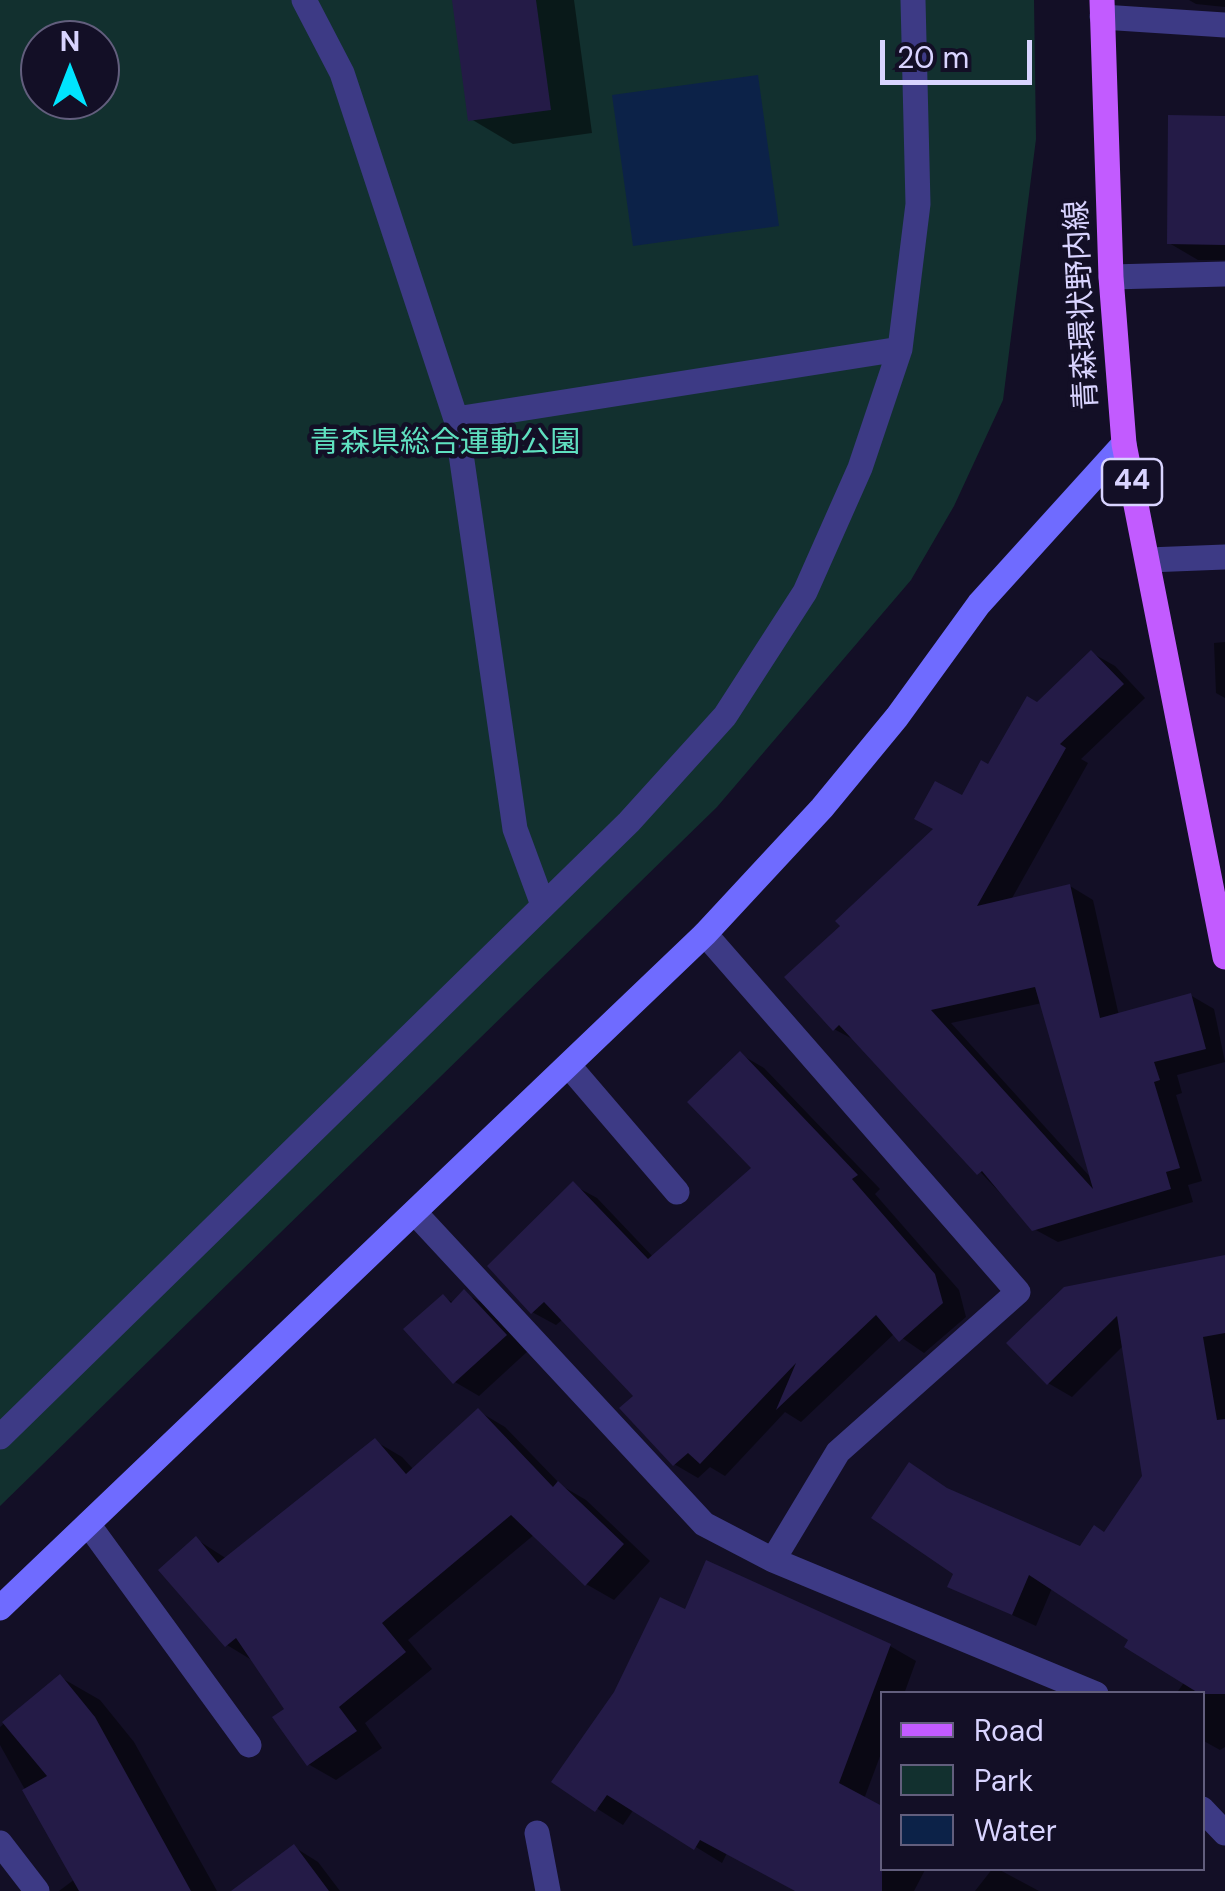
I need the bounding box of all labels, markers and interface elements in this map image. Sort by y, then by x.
north arrow [20,20,120,120]
scale bar [885,20,1038,82]
text: N [60,23,80,60]
text: 20 m [897,38,969,77]
street label: 青森環状野内線 [1060,199,1106,411]
park label: 青森県総合運動公園 [310,426,580,462]
road number: 44 [1102,459,1162,505]
legend [880,1691,1205,1871]
text: Road [974,1711,1044,1750]
text: Park [974,1761,1033,1800]
text: Water [974,1811,1057,1850]

